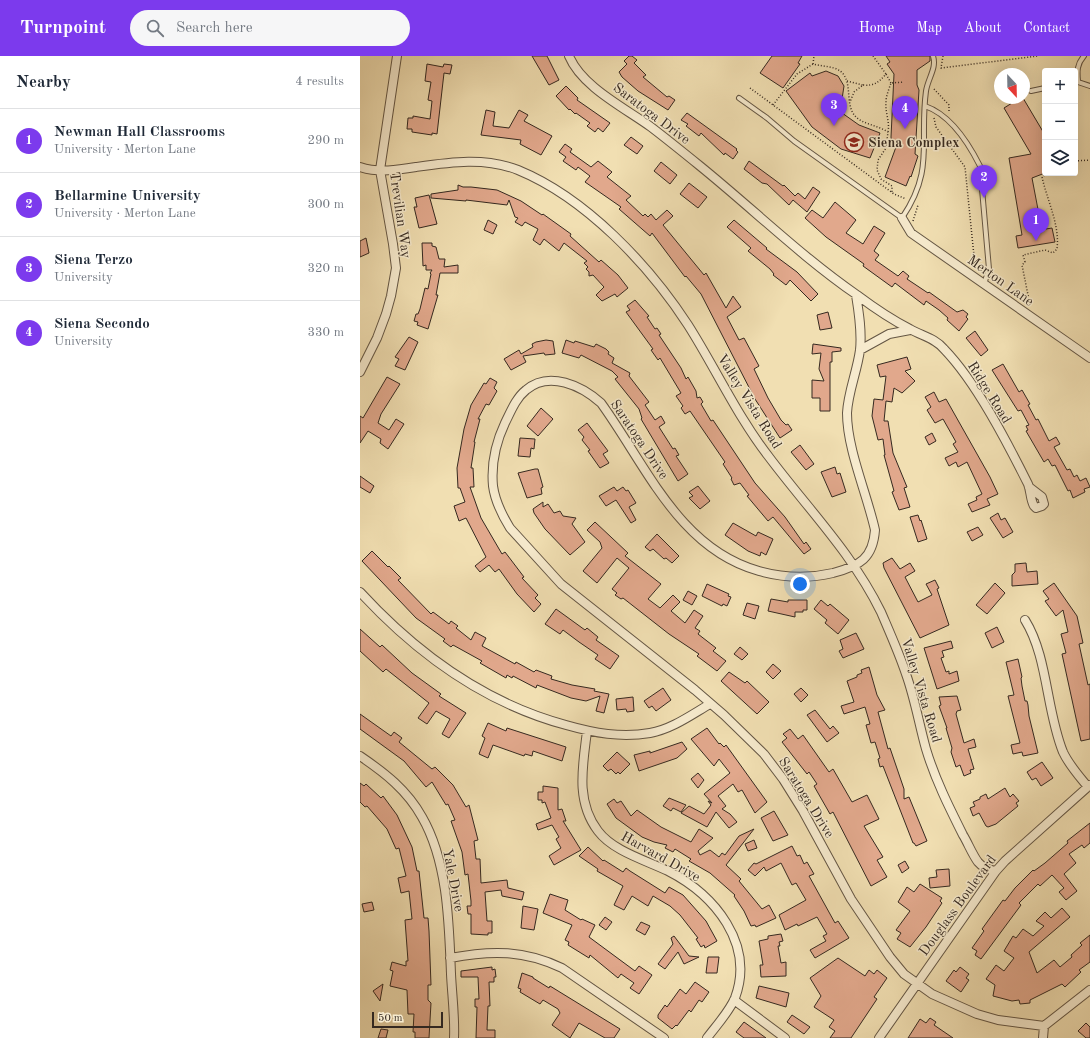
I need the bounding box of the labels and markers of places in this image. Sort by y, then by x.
pin: 3 [821,93,847,126]
pin: 4 [892,96,918,129]
school or university icon: Siena Complex [843,131,865,153]
place label: Siena Complex [868,136,960,150]
pin: 2 [971,165,997,198]
pin: 1 [1023,208,1049,241]

